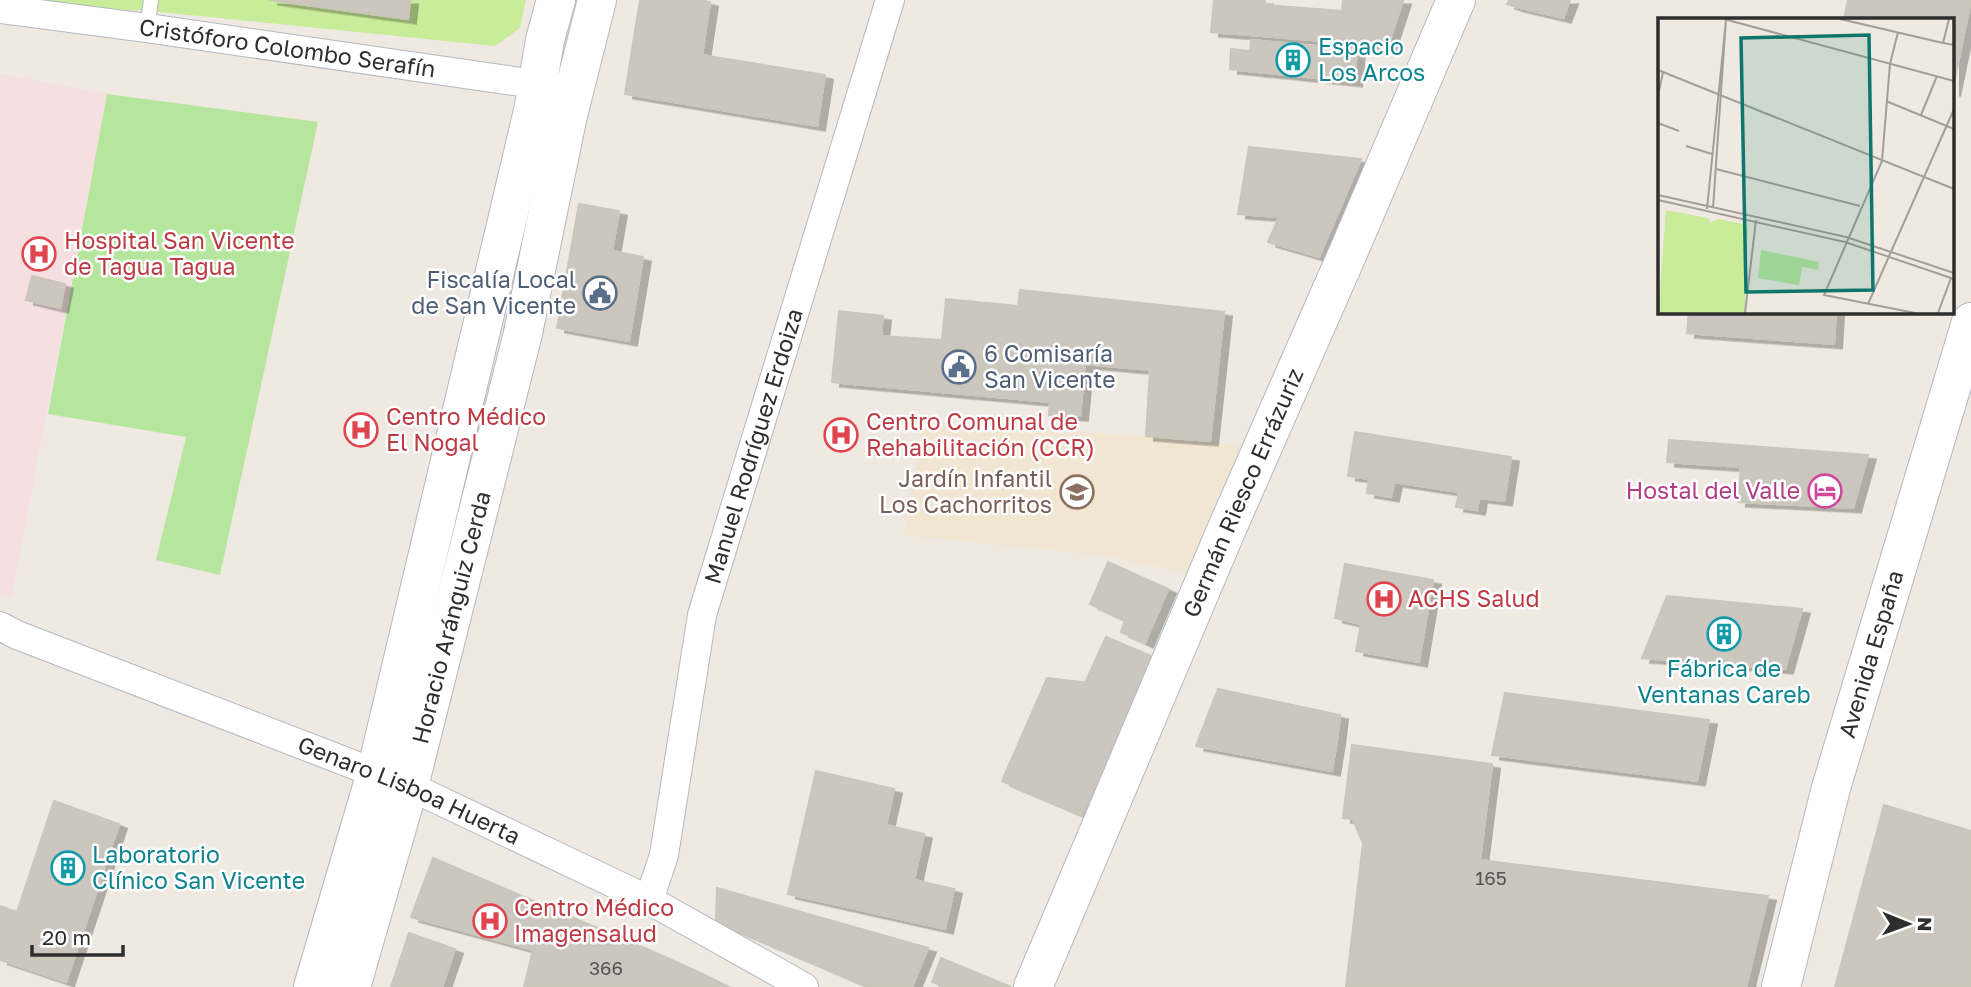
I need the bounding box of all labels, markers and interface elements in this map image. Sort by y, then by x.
street label: Cristóforo Colombo Serafín [137,12,437,83]
inset map [1658,18,1954,313]
place label: Espacio Los Arcos [1318,32,1425,86]
building icon: Espacio Los Arcos [1274,41,1312,79]
place label: Hospital San Vicente de Tagua Tagua [64,226,295,280]
hospital icon: Hospital San Vicente de Tagua Tagua [20,235,58,273]
place label: Fiscalía Local de San Vicente [411,265,576,319]
public building icon: Fiscalía Local de San Vicente [581,274,619,312]
street label: Manuel Rodríguez Erdoiza [697,305,808,587]
place label: 6 Comisaría San Vicente [984,339,1116,393]
public building icon: 6 Comisaría San Vicente [940,348,978,386]
street label: Germán Riesco Errázuriz [1176,364,1309,621]
place label: Centro Médico El Nogal [386,402,546,456]
place label: Centro Comunal de Rehabilitación (CCR) [866,407,1095,461]
hospital icon: Centro Médico El Nogal [342,411,380,449]
hospital icon: Centro Comunal de Rehabilitación (CCR) [822,416,860,454]
place label: Jardín Infantil Los Cachorritos [879,464,1052,518]
hotel icon: Hostal del Valle [1806,472,1844,510]
school or university icon: Jardín Infantil Los Cachorritos [1058,473,1096,511]
place label: Hostal del Valle [1626,476,1800,504]
street label: Horacio Aránguiz Cerda [405,488,496,746]
street label: Avenida España [1832,567,1909,741]
hospital icon: ACHS Salud [1365,580,1403,618]
place label: ACHS Salud [1408,584,1540,612]
building icon: Fábrica de Ventanas Careb [1705,615,1743,653]
place label: Fábrica de Ventanas Careb [1637,654,1811,708]
street label: Genaro Lisboa Huerta [294,730,525,850]
place label: Laboratorio Clínico San Vicente [92,840,305,894]
building icon: Laboratorio Clínico San Vicente [49,849,87,887]
house number: 165 [1475,866,1507,889]
north arrow [1873,889,1943,959]
place label: Centro Médico Imagensalud [514,893,674,947]
hospital icon: Centro Médico Imagensalud [471,902,509,940]
scale bar [32,914,122,958]
text: N [1914,917,1937,932]
text: 20 m [42,924,91,950]
house number: 366 [589,956,623,979]

